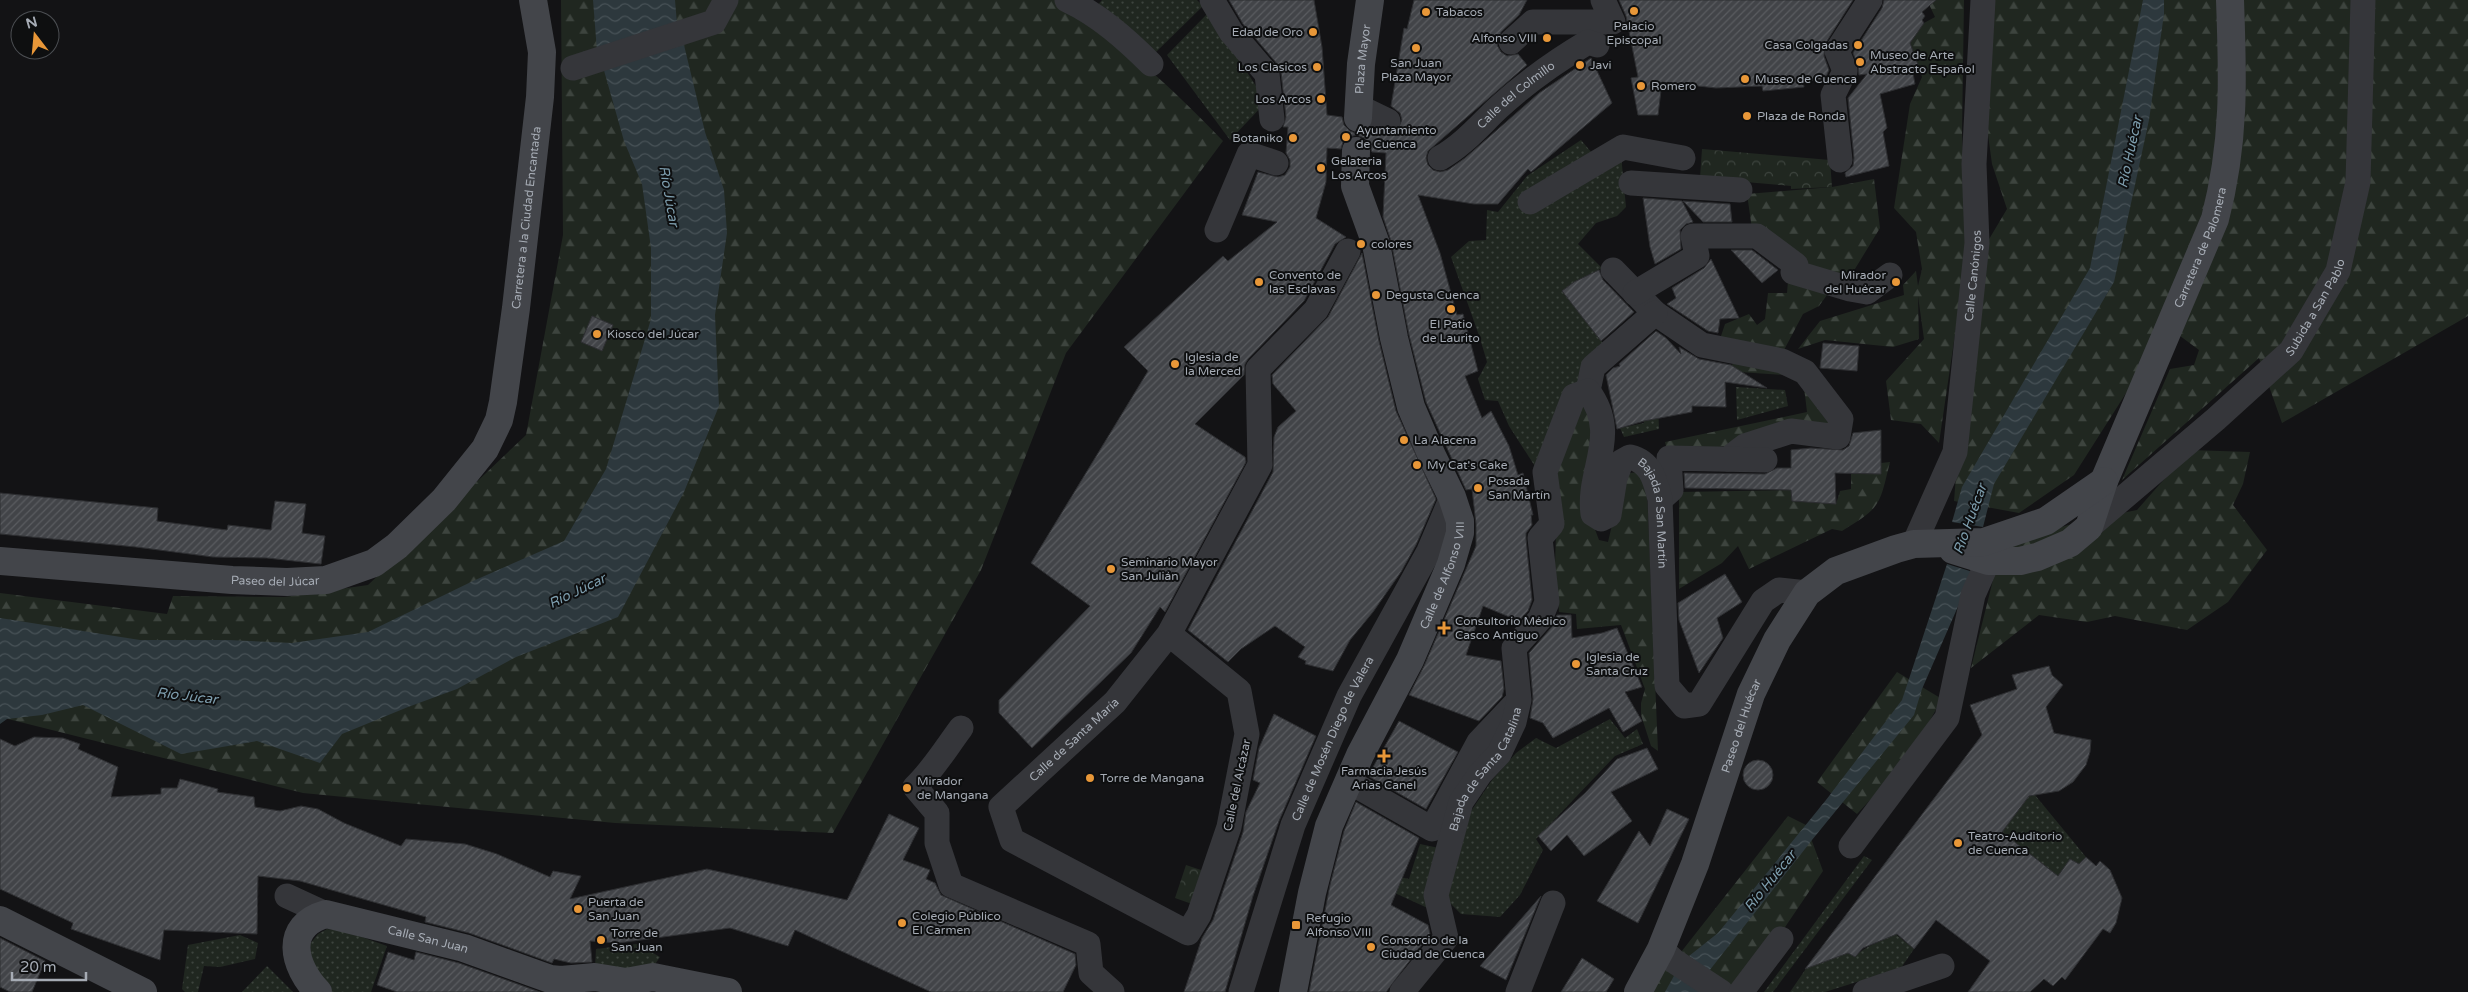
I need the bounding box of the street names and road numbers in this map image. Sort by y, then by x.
street label: Plaza Mayor [1352,23,1374,94]
street label: Calle del Colmillo [1474,58,1557,132]
street label: Carretera a la Ciudad Encantada [509,125,544,310]
street label: Carretera de Palomera [2171,186,2229,310]
street label: Calle Canónigos [1962,230,1984,322]
street label: Subida a San Pablo [2283,258,2347,359]
street label: Bajada a San Martín [1635,455,1670,569]
street label: Calle de Alfonso VIII [1417,521,1467,631]
street label: Paseo del Júcar [231,573,320,589]
street label: Calle de Mosén Diego de Valera [1289,654,1377,823]
street label: Paseo del Huécar [1718,676,1764,775]
street label: Calle de Santa María [1026,695,1122,784]
street label: Bajada de Santa Catalina [1446,706,1524,833]
street label: Calle del Alcázar [1220,737,1254,832]
street label: Calle San Juan [386,922,470,956]

